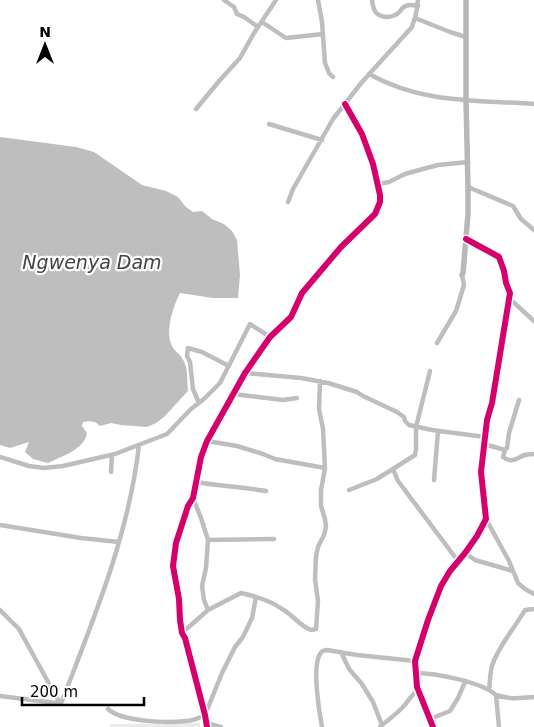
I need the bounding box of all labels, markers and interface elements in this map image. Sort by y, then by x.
north arrow [20,20,70,70]
text: N [39,24,51,40]
water label: Ngwenya Dam [22,251,162,273]
scale bar [22,674,145,706]
text: 200 m [30,683,78,701]

